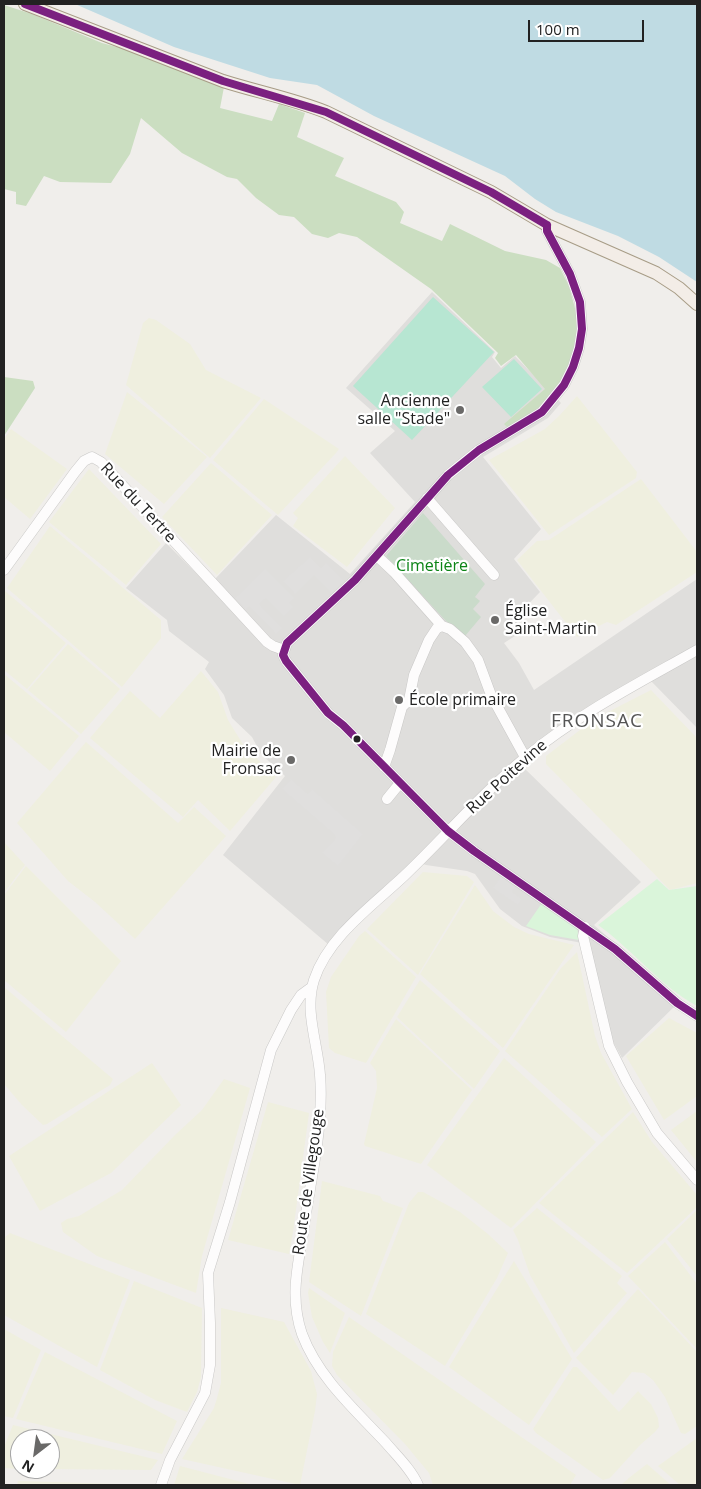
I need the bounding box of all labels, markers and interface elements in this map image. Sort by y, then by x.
scale bar [531,10,647,42]
text: 100 m [536,19,580,39]
place label: Ancienne salle "Stade" [357,391,450,429]
marker: Ancienne salle "Stade" [454,404,466,416]
street label: Rue du Tertre [96,459,180,547]
park label: Cimetière [396,556,468,576]
place label: Église Saint-Martin [505,601,597,639]
marker: Église Saint-Martin [489,614,501,626]
place label: École primaire [409,690,516,710]
marker: École primaire [393,694,405,706]
district label: FRONSAC [550,711,644,733]
unlabelled marker [352,734,362,744]
street label: Rue Poitevine [463,736,551,818]
place label: Mairie de Fronsac [211,741,281,779]
marker: Mairie de Fronsac [285,754,297,766]
street label: Route de Villegouge [289,1108,329,1256]
north arrow [10,1429,60,1479]
text: N [18,1455,37,1478]

